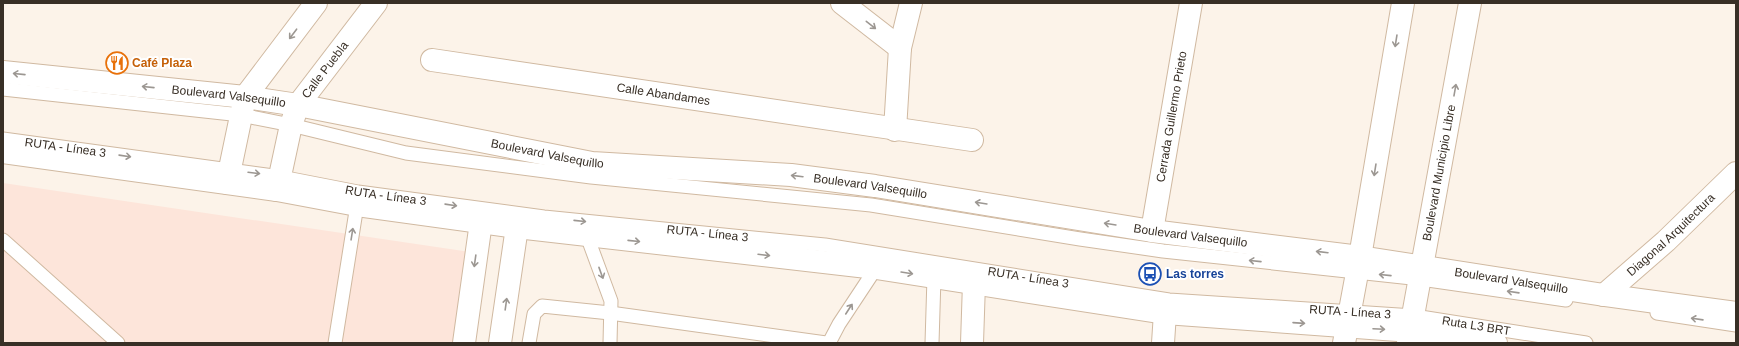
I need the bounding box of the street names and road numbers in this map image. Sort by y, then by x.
street label: Calle Puebla [299,38,351,101]
street label: Cerrada Guillermo Prieto [1153,50,1190,183]
street label: Calle Abandames [616,80,711,108]
street label: Boulevard Valsequillo [171,82,287,110]
street label: Boulevard Municipio Libre [1420,103,1458,242]
street label: RUTA - Línea 3 [24,135,107,160]
street label: Boulevard Valsequillo [490,136,605,171]
street label: Boulevard Valsequillo [813,171,928,201]
street label: RUTA - Línea 3 [344,183,428,208]
street label: Diagonal Arquitectura [1624,190,1718,279]
street label: Boulevard Valsequillo [1132,221,1249,250]
street label: RUTA - Línea 3 [666,222,749,244]
street label: RUTA - Línea 3 [987,264,1070,291]
street label: Boulevard Valsequillo [1454,265,1569,296]
street label: RUTA - Línea 3 [1309,302,1392,322]
street label: Ruta L3 BRT [1441,313,1512,338]

